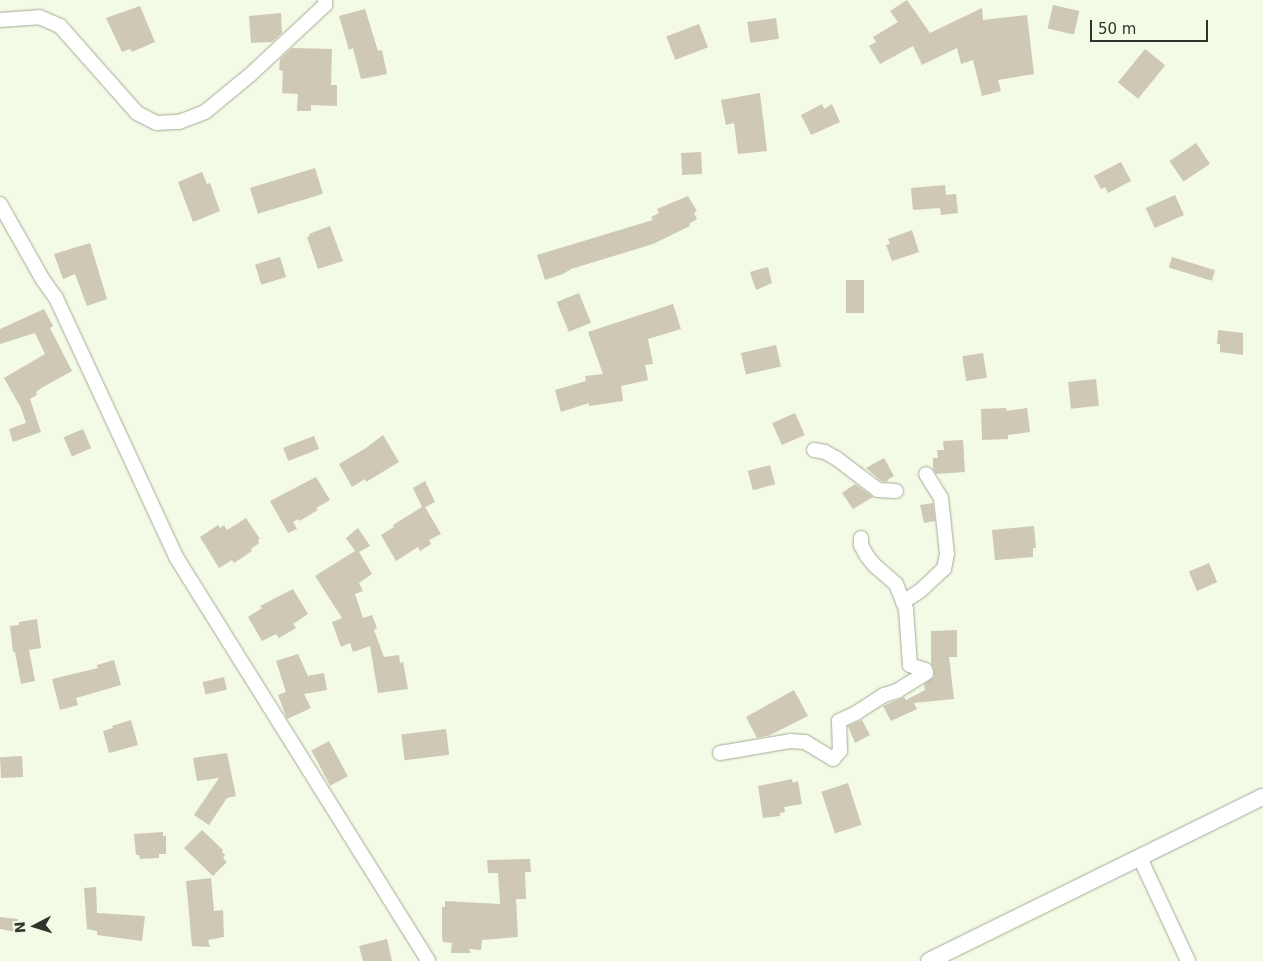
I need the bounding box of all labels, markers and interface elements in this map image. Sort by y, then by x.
scale bar [1093,10,1210,42]
text: 50 m [1098,20,1136,38]
north arrow [10,901,60,951]
text: N [12,921,29,934]

